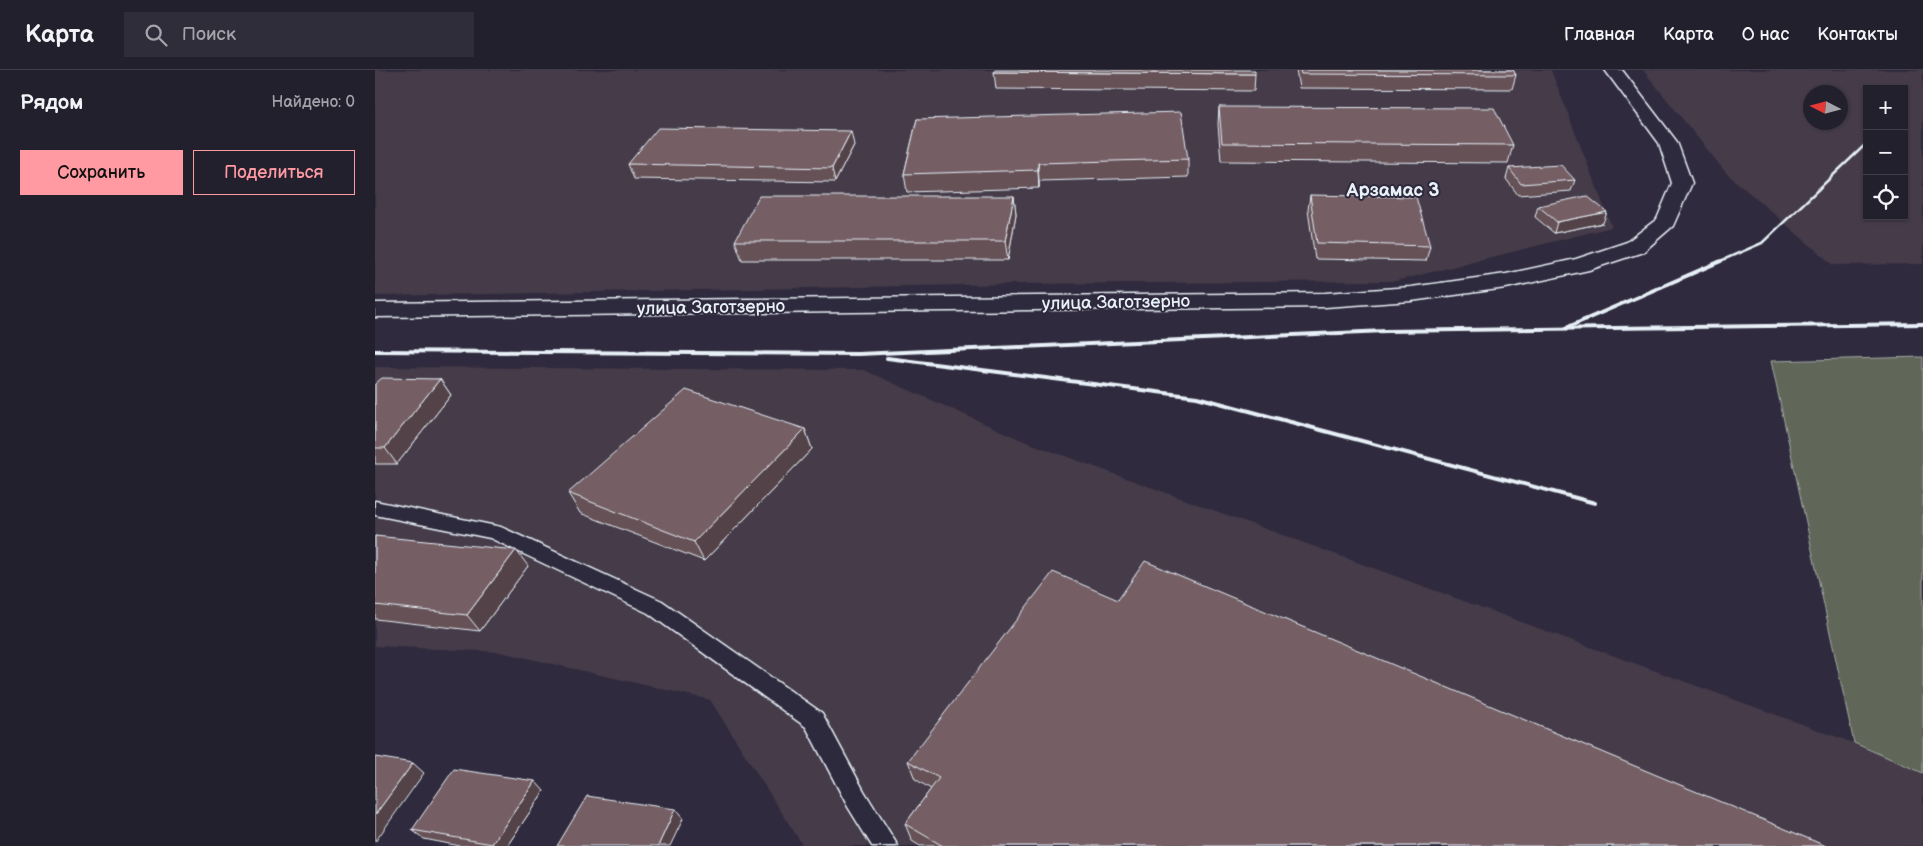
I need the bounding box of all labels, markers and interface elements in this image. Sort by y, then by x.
search box [124,12,474,57]
text: Карта [25,20,94,49]
icon: search [142,21,170,49]
text: Поиск [182,23,236,46]
text: Главная [1564,24,1635,45]
text: Карта [1663,24,1714,45]
text: О нас [1742,24,1789,45]
text: Контакты [1817,24,1898,45]
north arrow [1803,85,1848,130]
map controls [1863,85,1908,220]
button: + [1863,85,1908,130]
text: Рядом [20,90,83,115]
text: Найдено: 0 [272,93,355,112]
button: − [1863,130,1908,175]
button: Сохранить [20,150,183,195]
button: Поделиться [193,150,355,195]
button: locate [1863,175,1908,220]
district label: Арзамас 3 [1346,179,1439,202]
street label: улица Заготзерно [1042,291,1190,314]
street label: улица Заготзерно [637,296,785,319]

